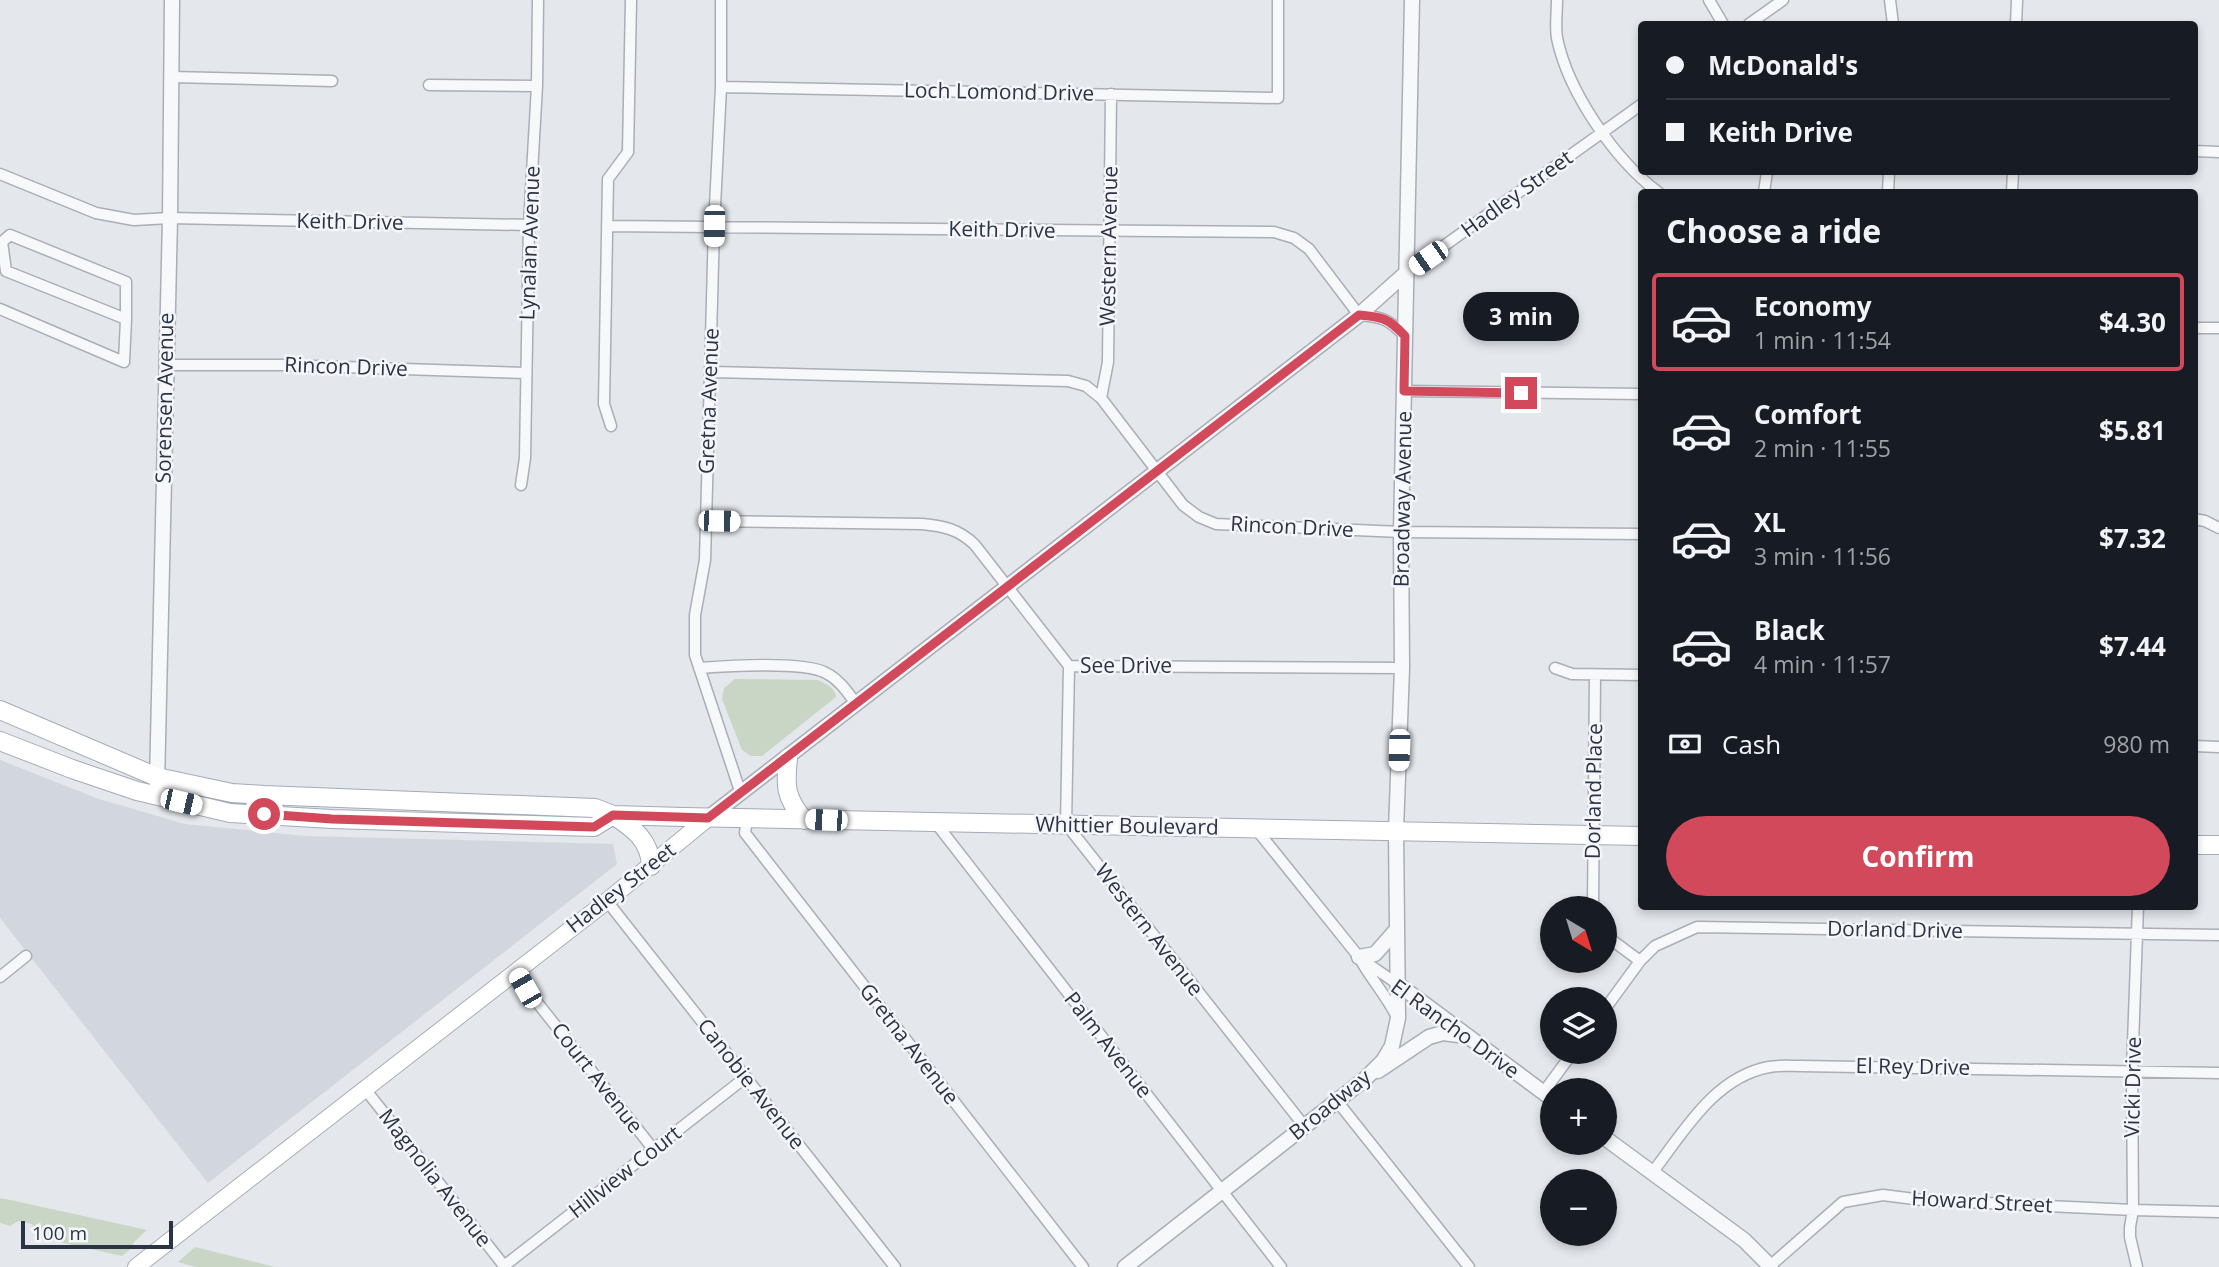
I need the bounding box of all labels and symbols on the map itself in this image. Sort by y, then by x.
street label: Loch Lomond Drive [904,75,1094,107]
street label: Hadley Street [1455,143,1578,243]
street label: Lynalan Avenue [512,165,546,321]
street label: Western Avenue [1093,166,1123,326]
car [704,205,725,247]
street label: Keith Drive [296,206,404,236]
street label: Keith Drive [948,214,1056,244]
car [1405,237,1452,279]
callout: 3 min [1463,292,1579,340]
street label: Sorensen Avenue [149,312,179,484]
street label: Gretna Avenue [691,327,725,475]
street label: Rincon Drive [284,350,408,382]
route end [1505,377,1537,409]
street label: Broadway Avenue [1386,411,1418,587]
street label: Rincon Drive [1230,509,1354,543]
car [698,510,741,532]
street label: See Drive [1080,651,1172,679]
street label: Dorland Place [1578,723,1608,859]
car [1388,729,1411,771]
car [159,787,204,817]
route start [248,798,280,830]
car [805,809,848,831]
street label: Whittier Boulevard [1035,809,1219,841]
street label: Hadley Street [560,836,681,939]
street label: Western Avenue [1089,858,1210,1001]
north arrow [1540,896,1617,973]
street label: Dorland Drive [1827,914,1963,944]
car [506,965,545,1011]
street label: El Rancho Drive [1386,972,1525,1084]
street label: Gretna Avenue [854,977,966,1110]
street label: Palm Avenue [1058,985,1159,1103]
street label: Canobie Avenue [692,1012,812,1155]
street label: Court Avenue [546,1016,650,1139]
street label: Vicki Drive [2117,1036,2147,1138]
street label: El Rey Drive [1856,1051,1971,1081]
street label: Broadway [1283,1062,1377,1146]
street label: Magnolia Avenue [373,1102,499,1252]
street label: Hillview Court [562,1118,686,1224]
street label: Howard Street [1911,1183,2053,1219]
scale bar [21,1218,173,1250]

